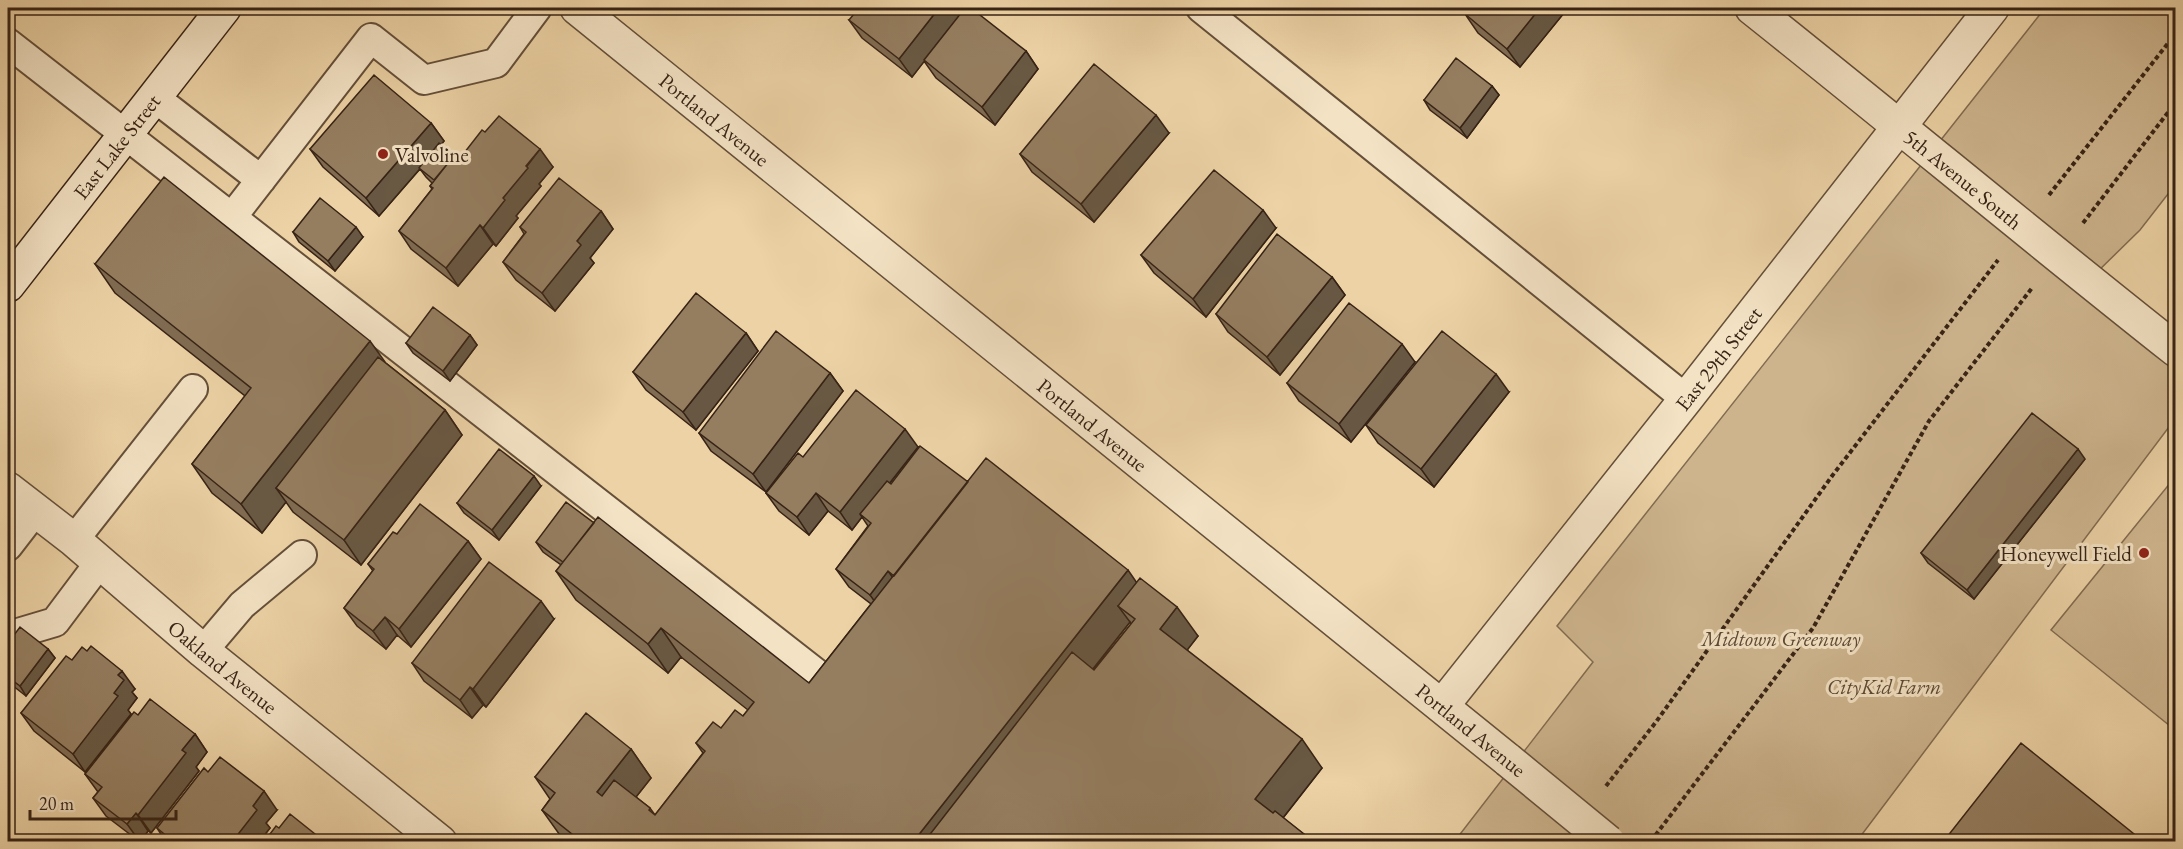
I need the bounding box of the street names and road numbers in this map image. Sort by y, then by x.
street label: Portland Avenue [654,67,775,172]
street label: East Lake Street [67,88,166,204]
street label: 5th Avenue South [1899,123,2028,235]
street label: East 29th Street [1669,300,1767,416]
street label: Portland Avenue [1032,372,1153,477]
street label: Oakland Avenue [163,614,283,719]
street label: Portland Avenue [1410,677,1532,783]

